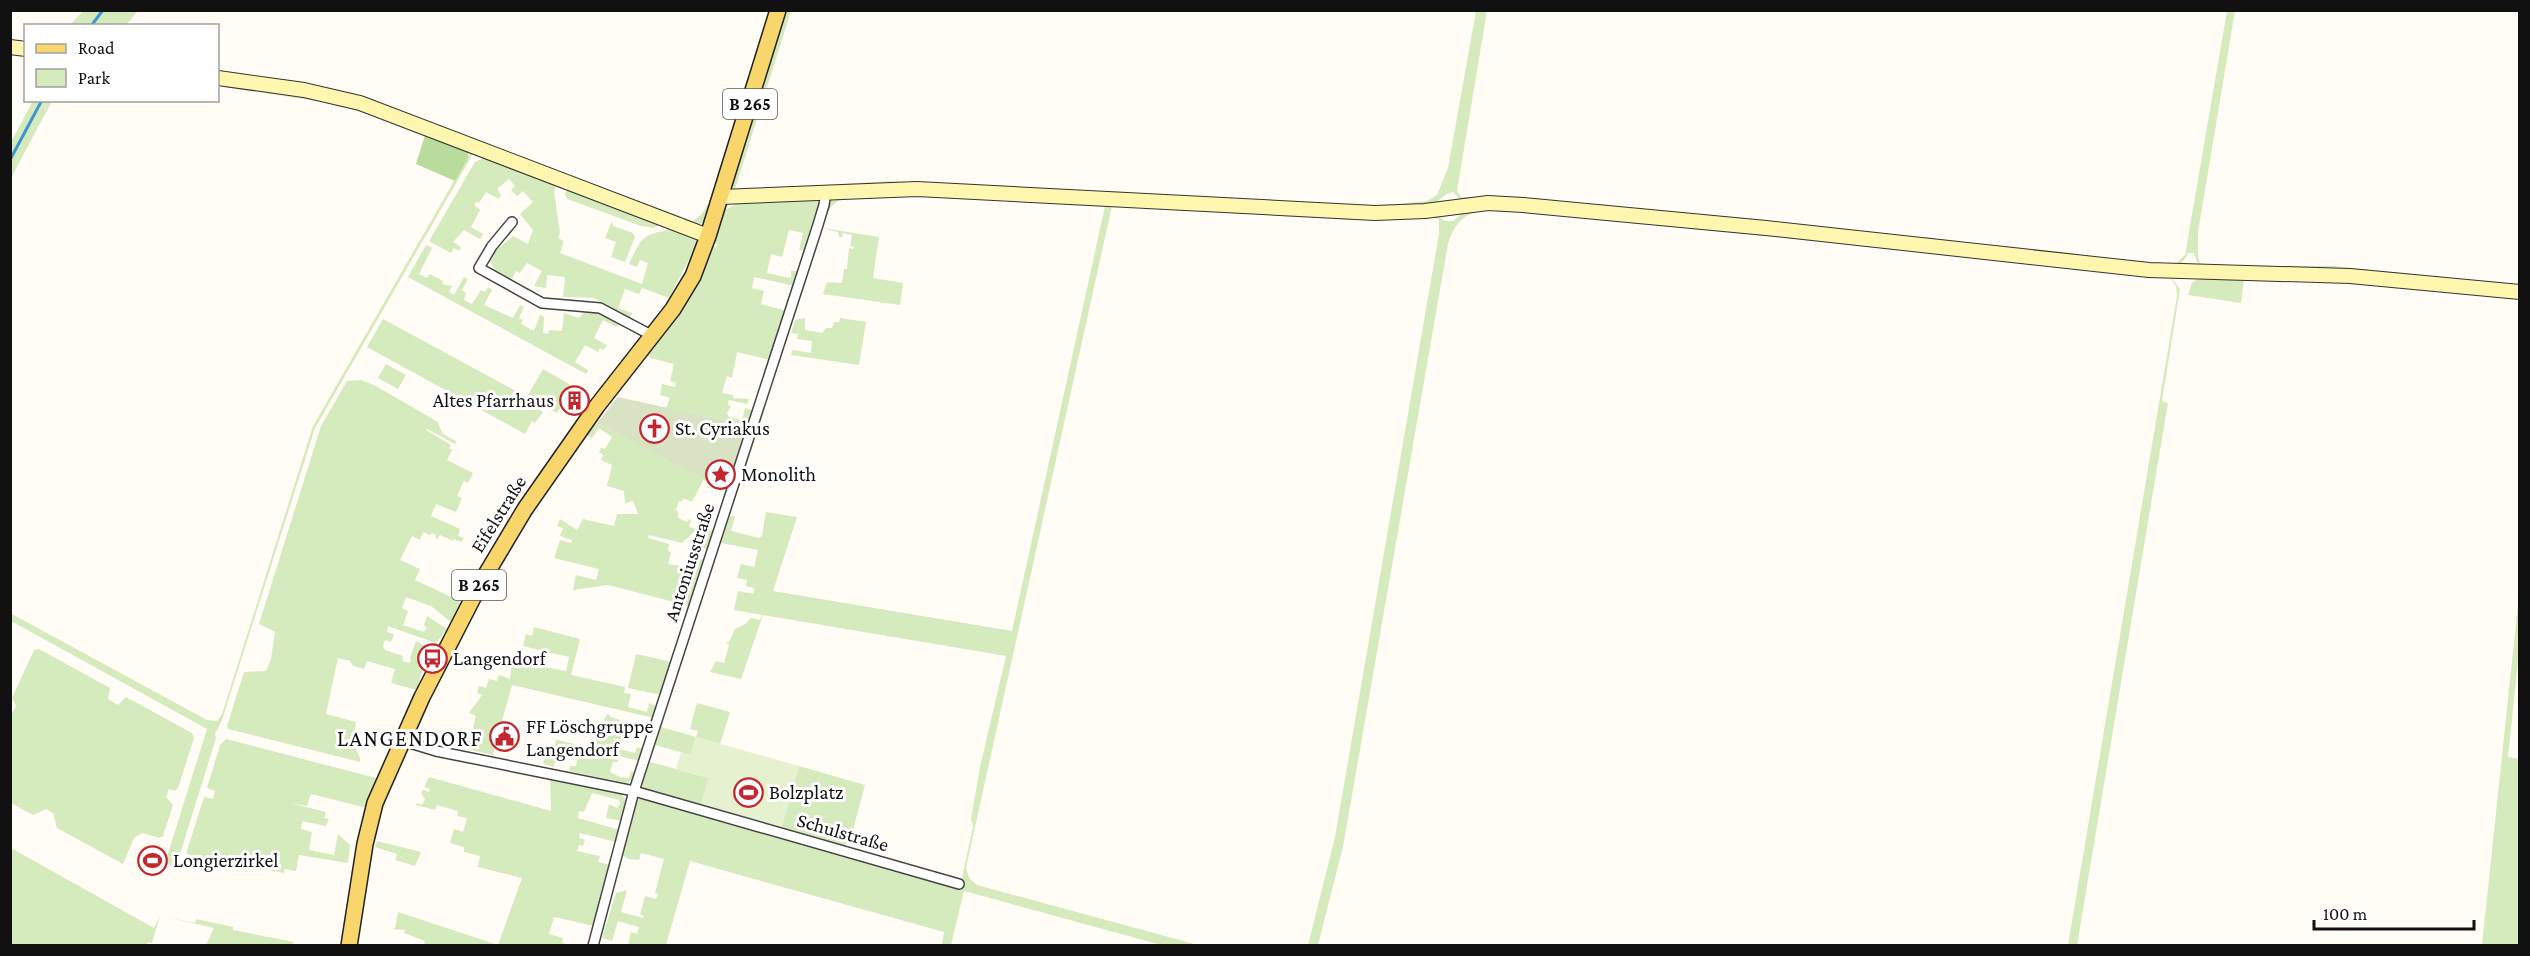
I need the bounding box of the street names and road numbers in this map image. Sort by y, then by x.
road number: B 265 [723,89,777,119]
street label: Eifelstraße [466,471,530,556]
street label: Antoniusstraße [659,500,719,624]
road number: B 265 [452,570,506,600]
street label: Schulstraße [795,808,892,856]

